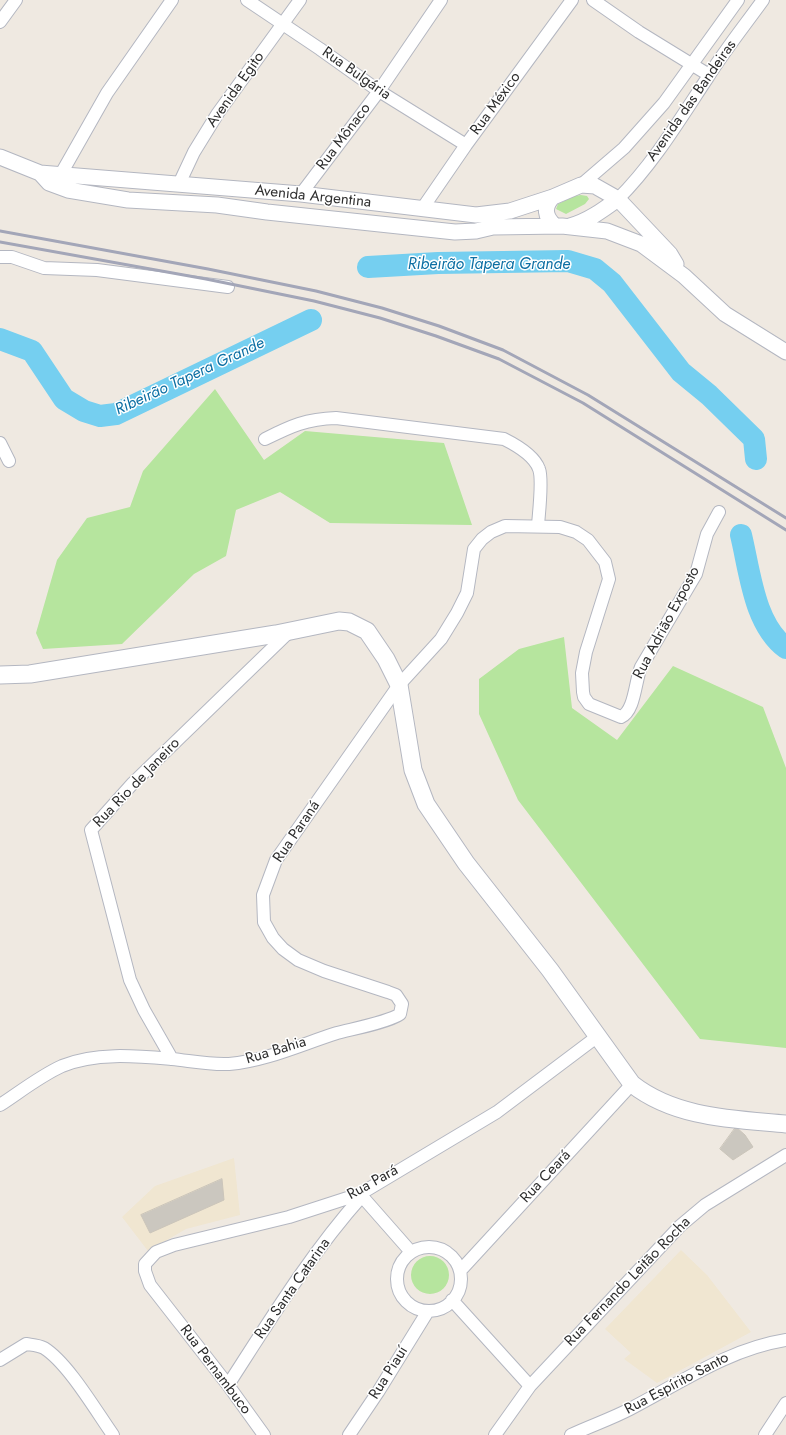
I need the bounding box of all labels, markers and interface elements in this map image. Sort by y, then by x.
street label: Avenida das Bandeiras [643,37,741,165]
street label: Rua Bulgária [318,44,394,104]
street label: Avenida Egito [203,49,269,131]
street label: Rua México [467,69,525,139]
street label: Rua Mônaco [313,100,375,174]
street label: Avenida Argentina [254,182,372,212]
water label: Ribeirão Tapera Grande [408,255,570,275]
water label: Ribeirão Tapera Grande [112,334,268,420]
street label: Rua Adrião Exposto [630,564,704,682]
street label: Rua Rio de Janeiro [90,735,184,831]
street label: Rua Paraná [270,798,324,866]
street label: Rua Bahia [243,1033,309,1069]
street label: Rua Ceará [517,1147,575,1207]
street label: Rua Pará [344,1162,402,1204]
street label: Rua Fernando Leitão Rocha [561,1214,695,1350]
street label: Rua Santa Catarina [251,1235,335,1343]
street label: Rua Pernambuco [176,1322,254,1418]
street label: Rua Piauí [366,1343,412,1403]
street label: Rua Espírito Santo [622,1349,732,1419]

